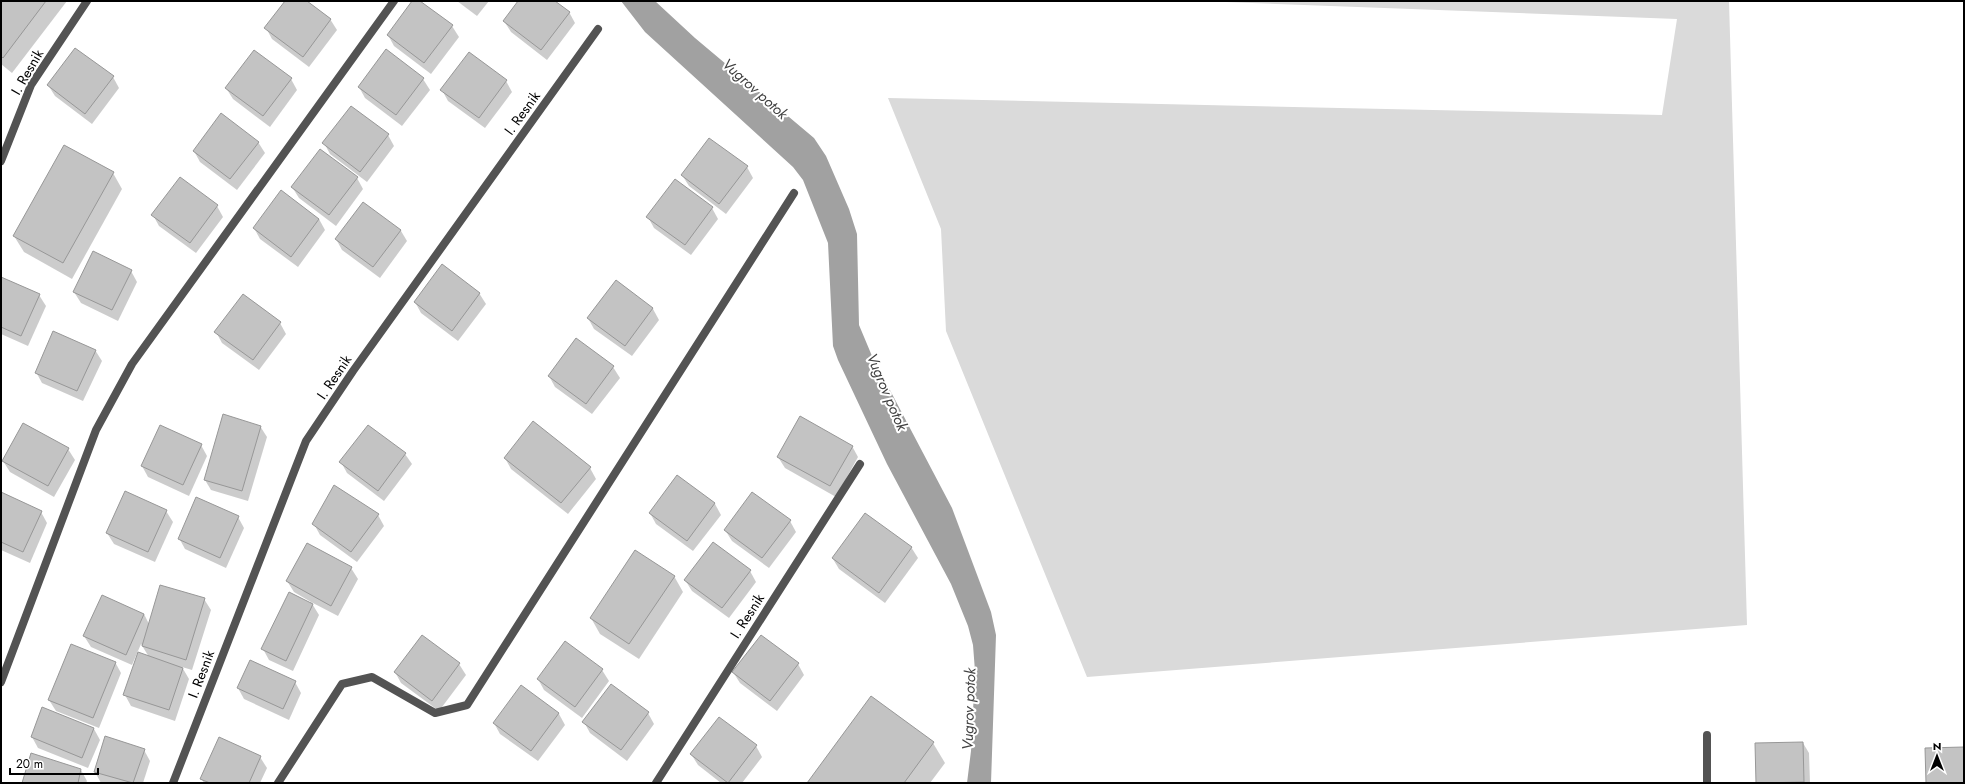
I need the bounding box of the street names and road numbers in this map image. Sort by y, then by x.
street label: I. Resnik [6,45,48,99]
street label: I. Resnik [499,86,545,139]
street label: I. Resnik [312,350,357,403]
street label: I. Resnik [725,589,769,642]
street label: I. Resnik [183,646,220,701]

